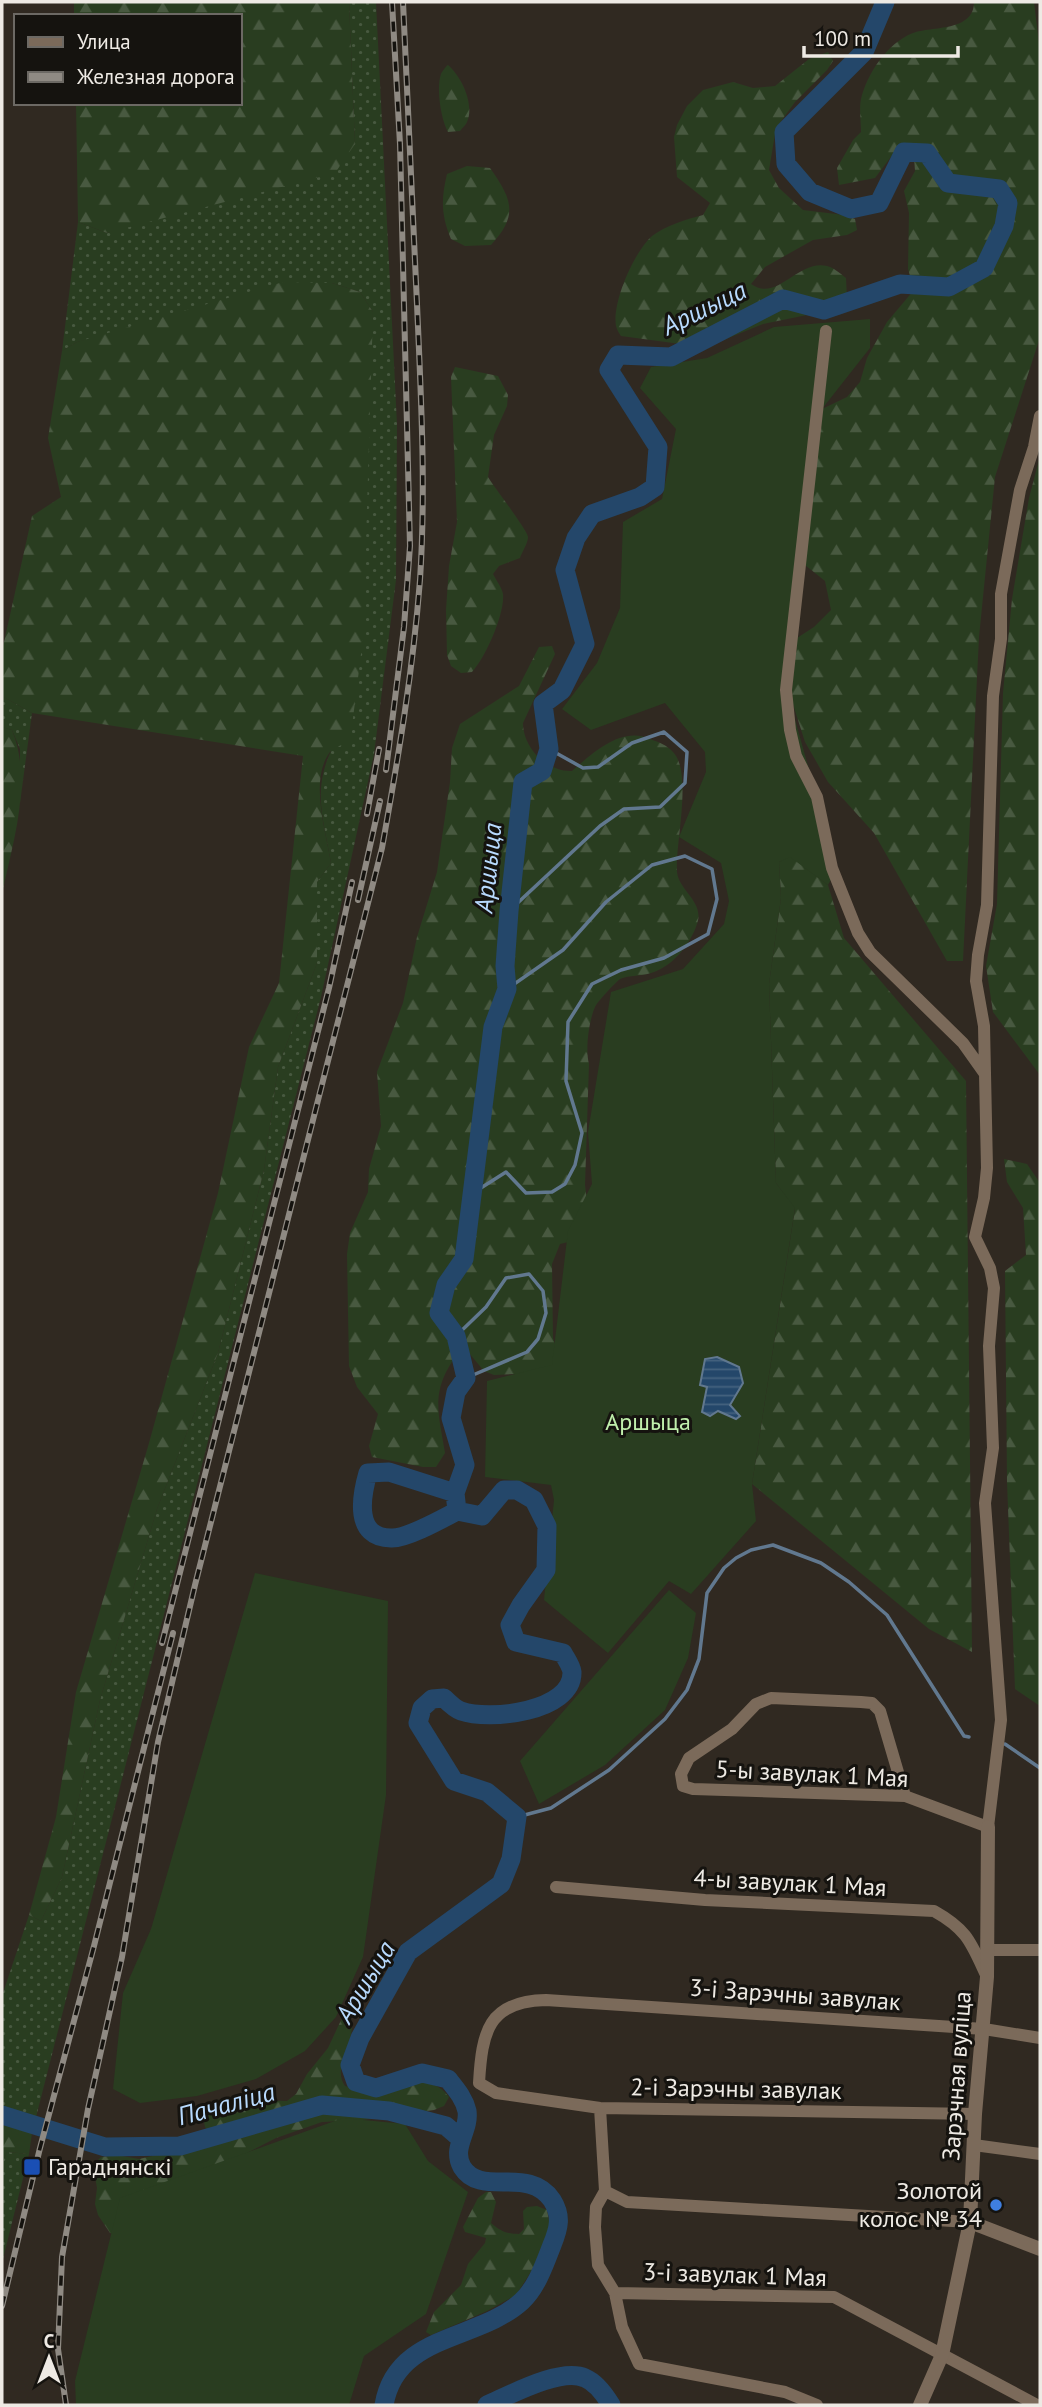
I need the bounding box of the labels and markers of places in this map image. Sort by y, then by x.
place label: Гараднянскі [48,2151,172,2182]
marker: Гараднянскі [22,2157,42,2177]
place label: Золотой колос № 34 [859,2175,982,2234]
marker: Золотой колос № 34 [988,2197,1004,2213]

